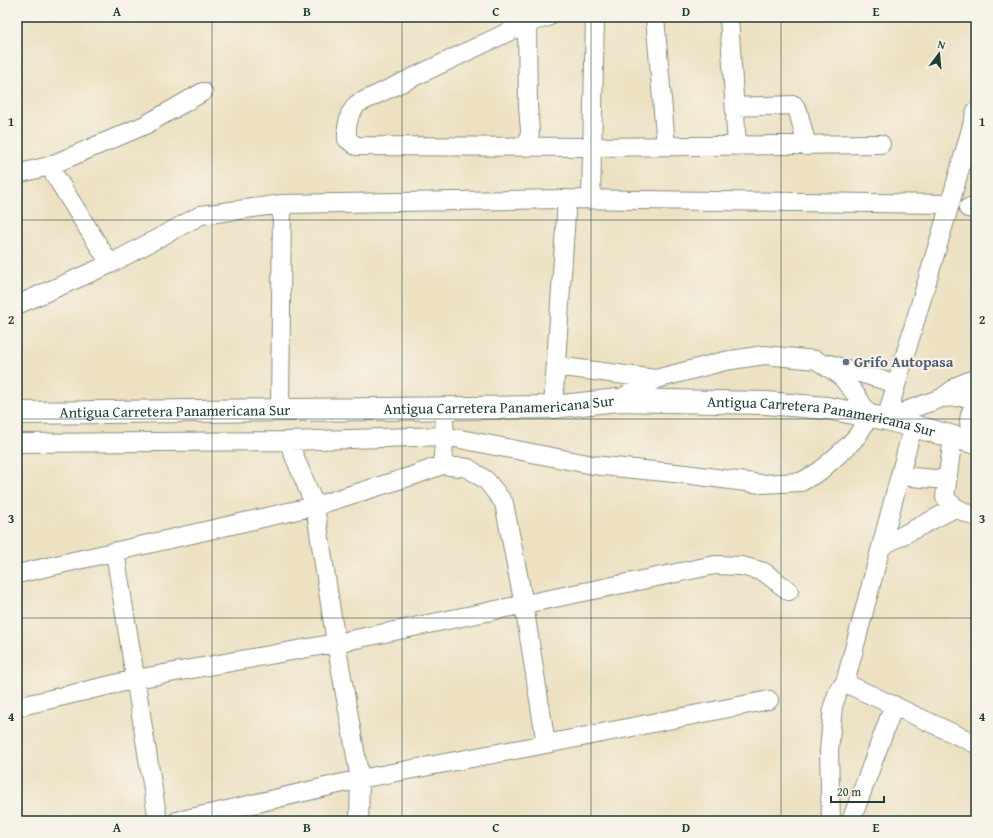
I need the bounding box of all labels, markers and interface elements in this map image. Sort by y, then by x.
text: A [113,2,122,21]
text: B [303,2,311,21]
text: C [492,2,500,21]
text: D [682,2,690,21]
text: E [873,2,880,21]
north arrow [919,34,959,74]
text: N [936,36,948,53]
text: 1 [8,112,14,131]
text: 1 [979,112,985,131]
text: 2 [8,310,15,329]
text: 2 [979,310,986,329]
place label: Grifo Autopasa [854,351,954,372]
marker: Grifo Autopasa [841,357,851,367]
street label: Antigua Carretera Panamericana Sur [383,389,615,419]
street label: Antigua Carretera Panamericana Sur [707,391,938,442]
street label: Antigua Carretera Panamericana Sur [59,399,291,423]
text: 3 [8,509,14,528]
text: 3 [979,509,985,528]
text: 4 [8,707,15,726]
text: 4 [979,707,986,726]
scale bar [831,778,884,804]
text: 20 m [837,783,861,800]
text: A [113,818,122,837]
text: B [303,818,311,837]
text: C [492,818,500,837]
text: D [682,818,690,837]
text: E [873,818,880,837]

